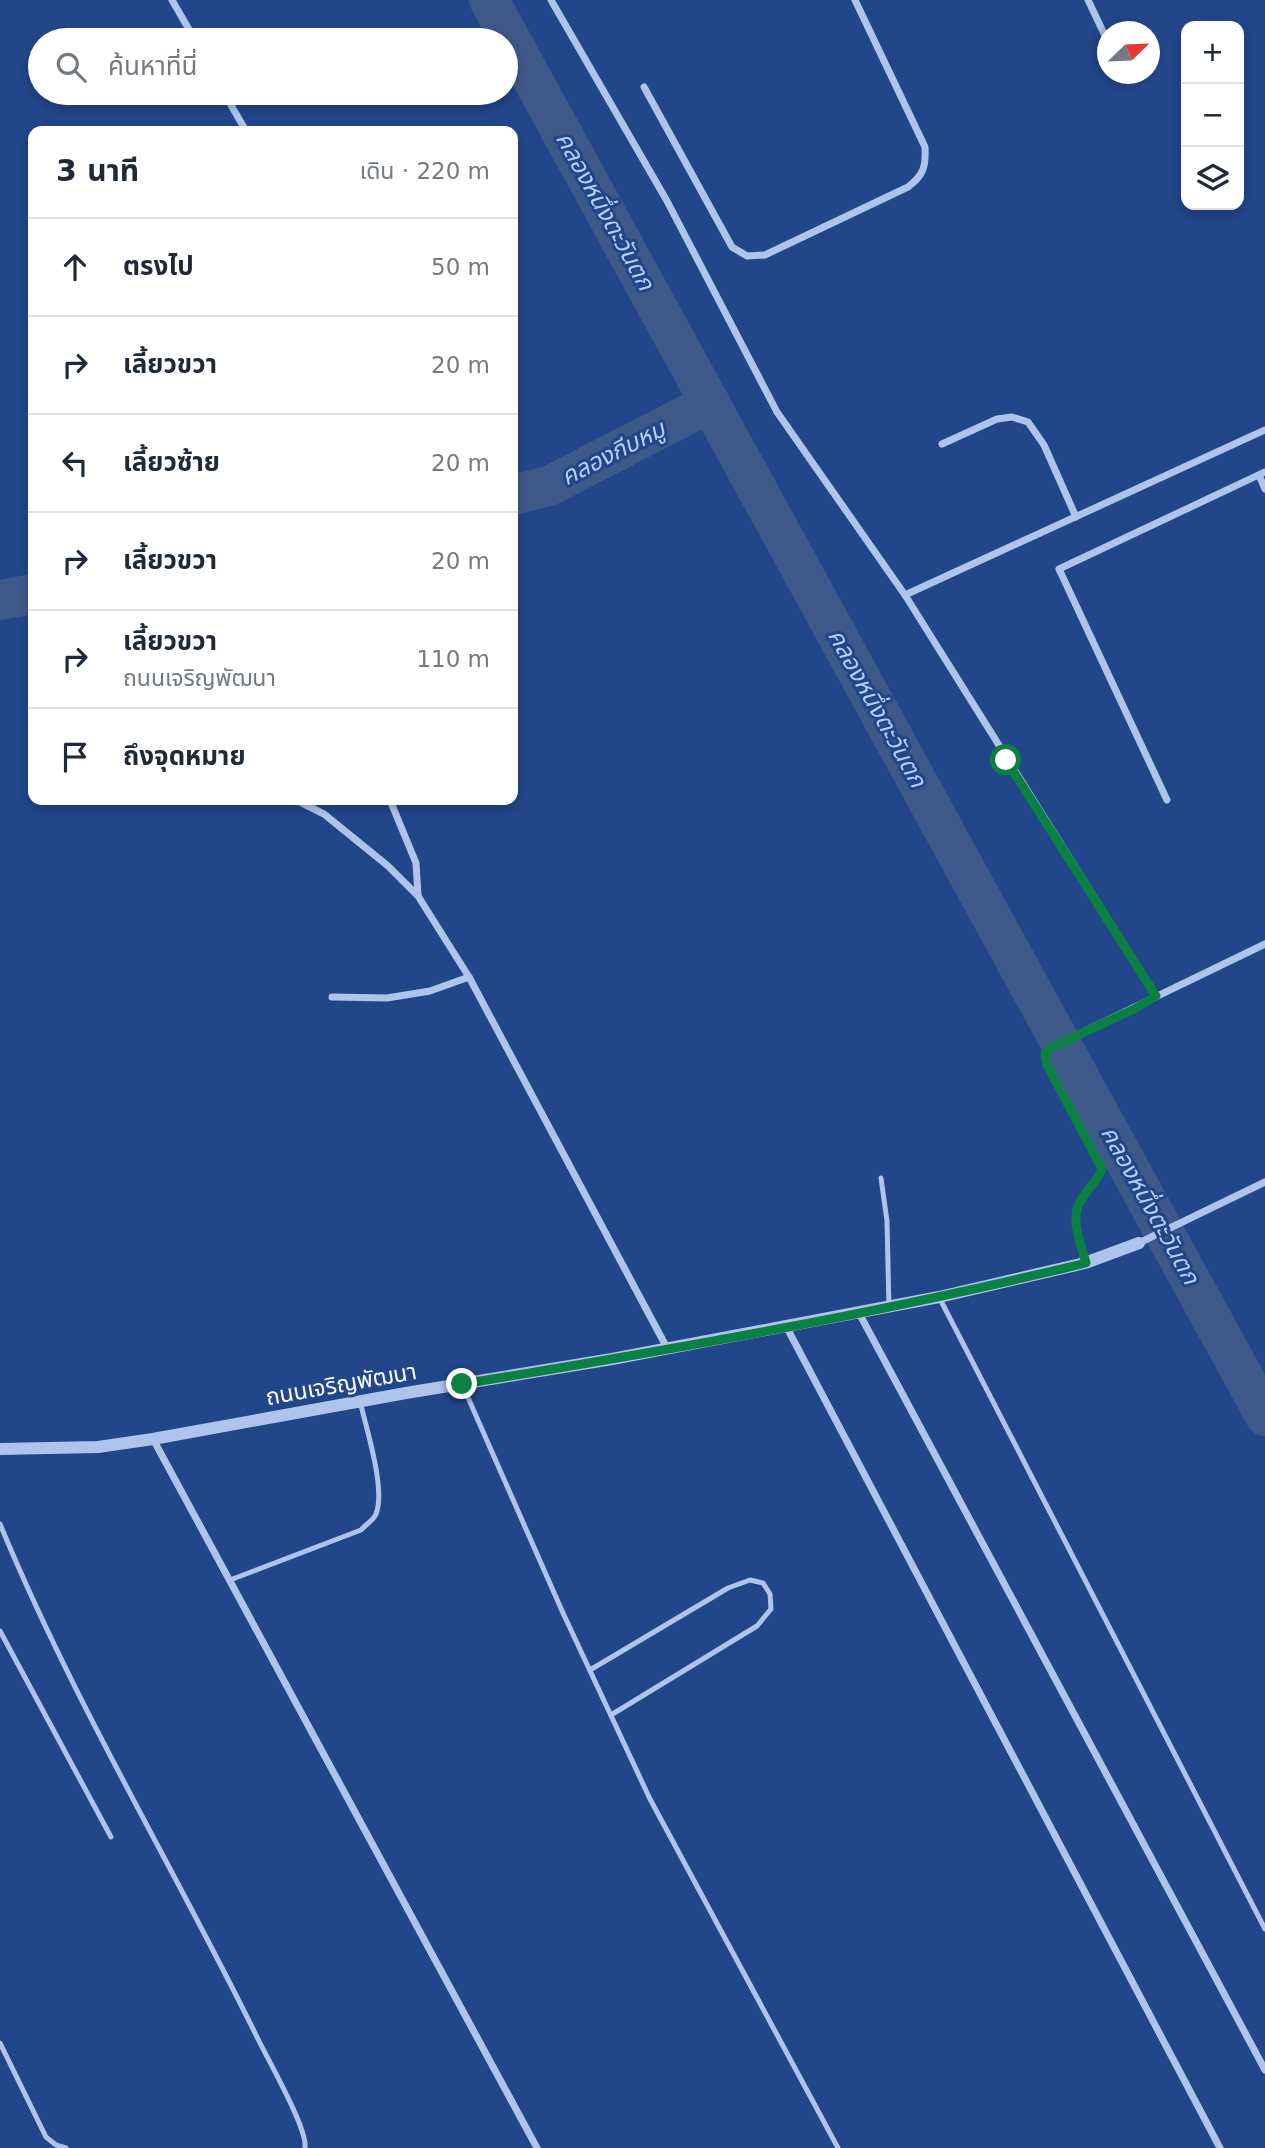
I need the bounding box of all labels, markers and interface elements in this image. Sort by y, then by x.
north arrow [1097,21,1160,84]
map controls [1181,21,1244,210]
button: + [1181,21,1244,84]
search box [28,28,518,105]
icon: search [52,48,90,86]
text: ค้นหาที่นี่ [108,51,198,81]
button: − [1181,84,1244,147]
water label: คลองหนึ่งตะวันตก [550,126,663,296]
button: layers [1181,147,1244,210]
text: 3 นาที [56,153,139,188]
text: เดิน · 220 m [360,158,490,184]
icon: ahead [56,248,94,286]
text: ตรงไป [123,251,194,281]
text: 50 m [431,254,490,280]
icon: right [56,346,94,384]
text: เลี้ยวขวา [123,349,217,379]
text: 20 m [431,352,490,378]
water label: คลองกีบหมู [556,414,672,492]
icon: left [56,444,94,482]
text: เลี้ยวซ้าย [123,447,220,477]
text: 20 m [431,450,490,476]
icon: right [56,542,94,580]
text: เลี้ยวขวา [123,545,217,575]
text: 20 m [431,548,490,574]
water label: คลองหนึ่งตะวันตก [822,623,935,793]
text: เลี้ยวขวา [123,626,217,656]
icon: right [56,640,94,678]
text: 110 m [416,646,490,672]
text: ถนนเจริญพัฒนา [123,665,276,691]
icon: arrive [56,738,94,776]
text: ถึงจุดหมาย [123,741,246,771]
route start [990,744,1021,775]
water label: คลองหนึ่งตะวันตก [1095,1120,1208,1290]
street label: ถนนเจริญพัฒนา [264,1358,418,1410]
route end [446,1368,477,1399]

